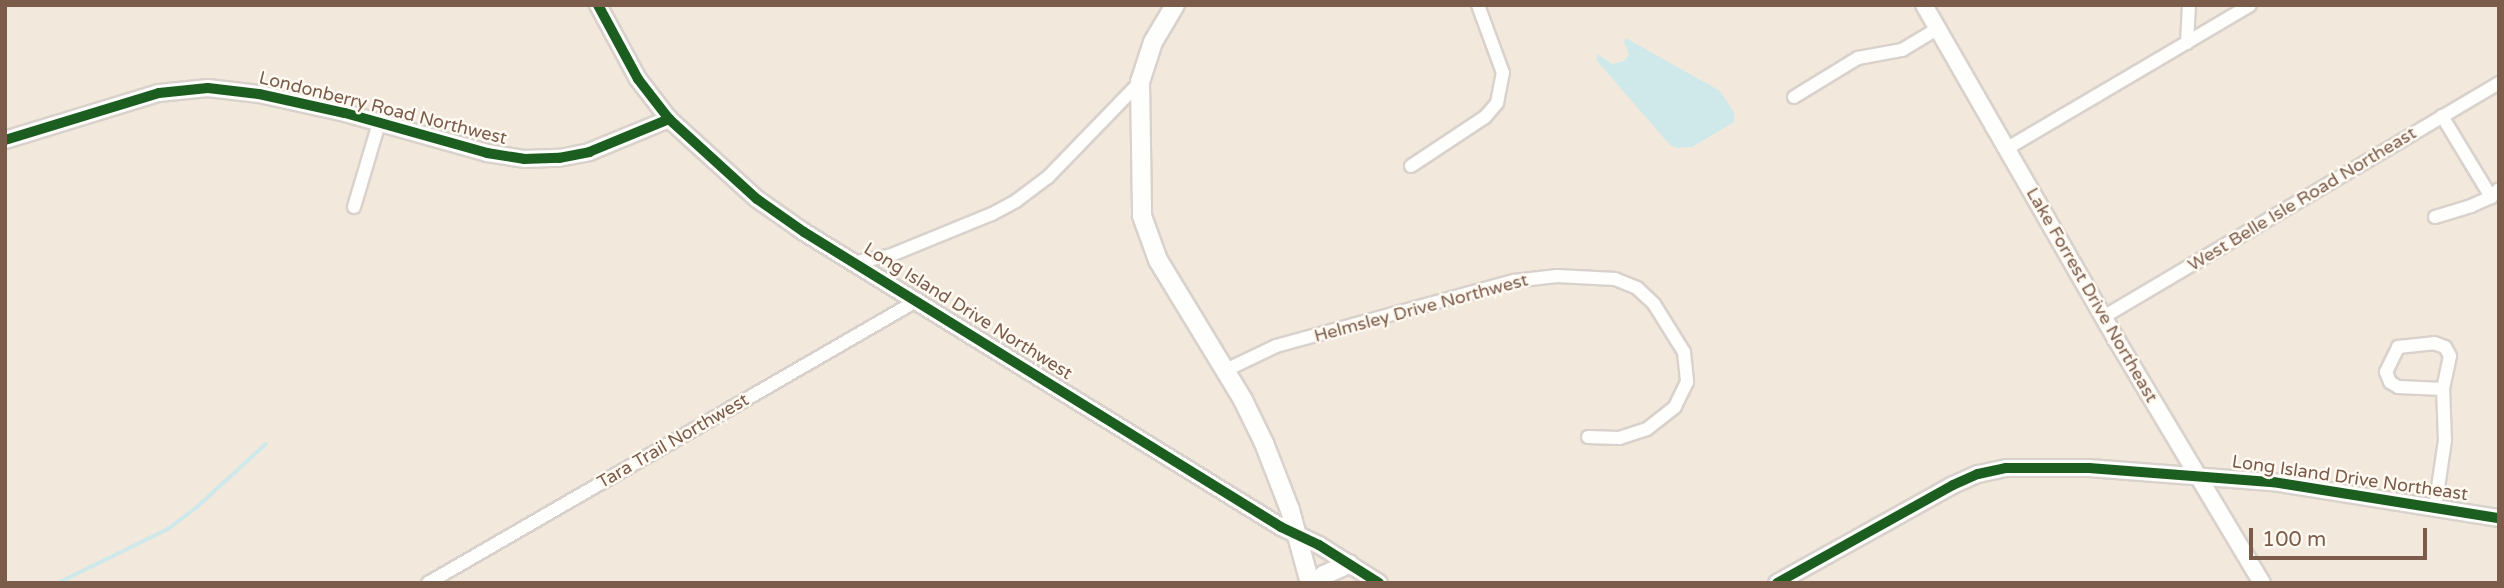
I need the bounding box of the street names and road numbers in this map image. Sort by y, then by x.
street label: Londonberry Road Northwest [257,67,509,149]
street label: West Belle Isle Road Northeast [2184,122,2420,276]
street label: Lake Forrest Drive Northeast [2021,184,2163,406]
street label: Long Island Drive Northwest [860,238,1076,384]
street label: Helmsley Drive Northwest [1312,269,1530,347]
street label: Tara Trail Northwest [593,389,753,493]
street label: Long Island Drive Northeast [2231,451,2469,505]

